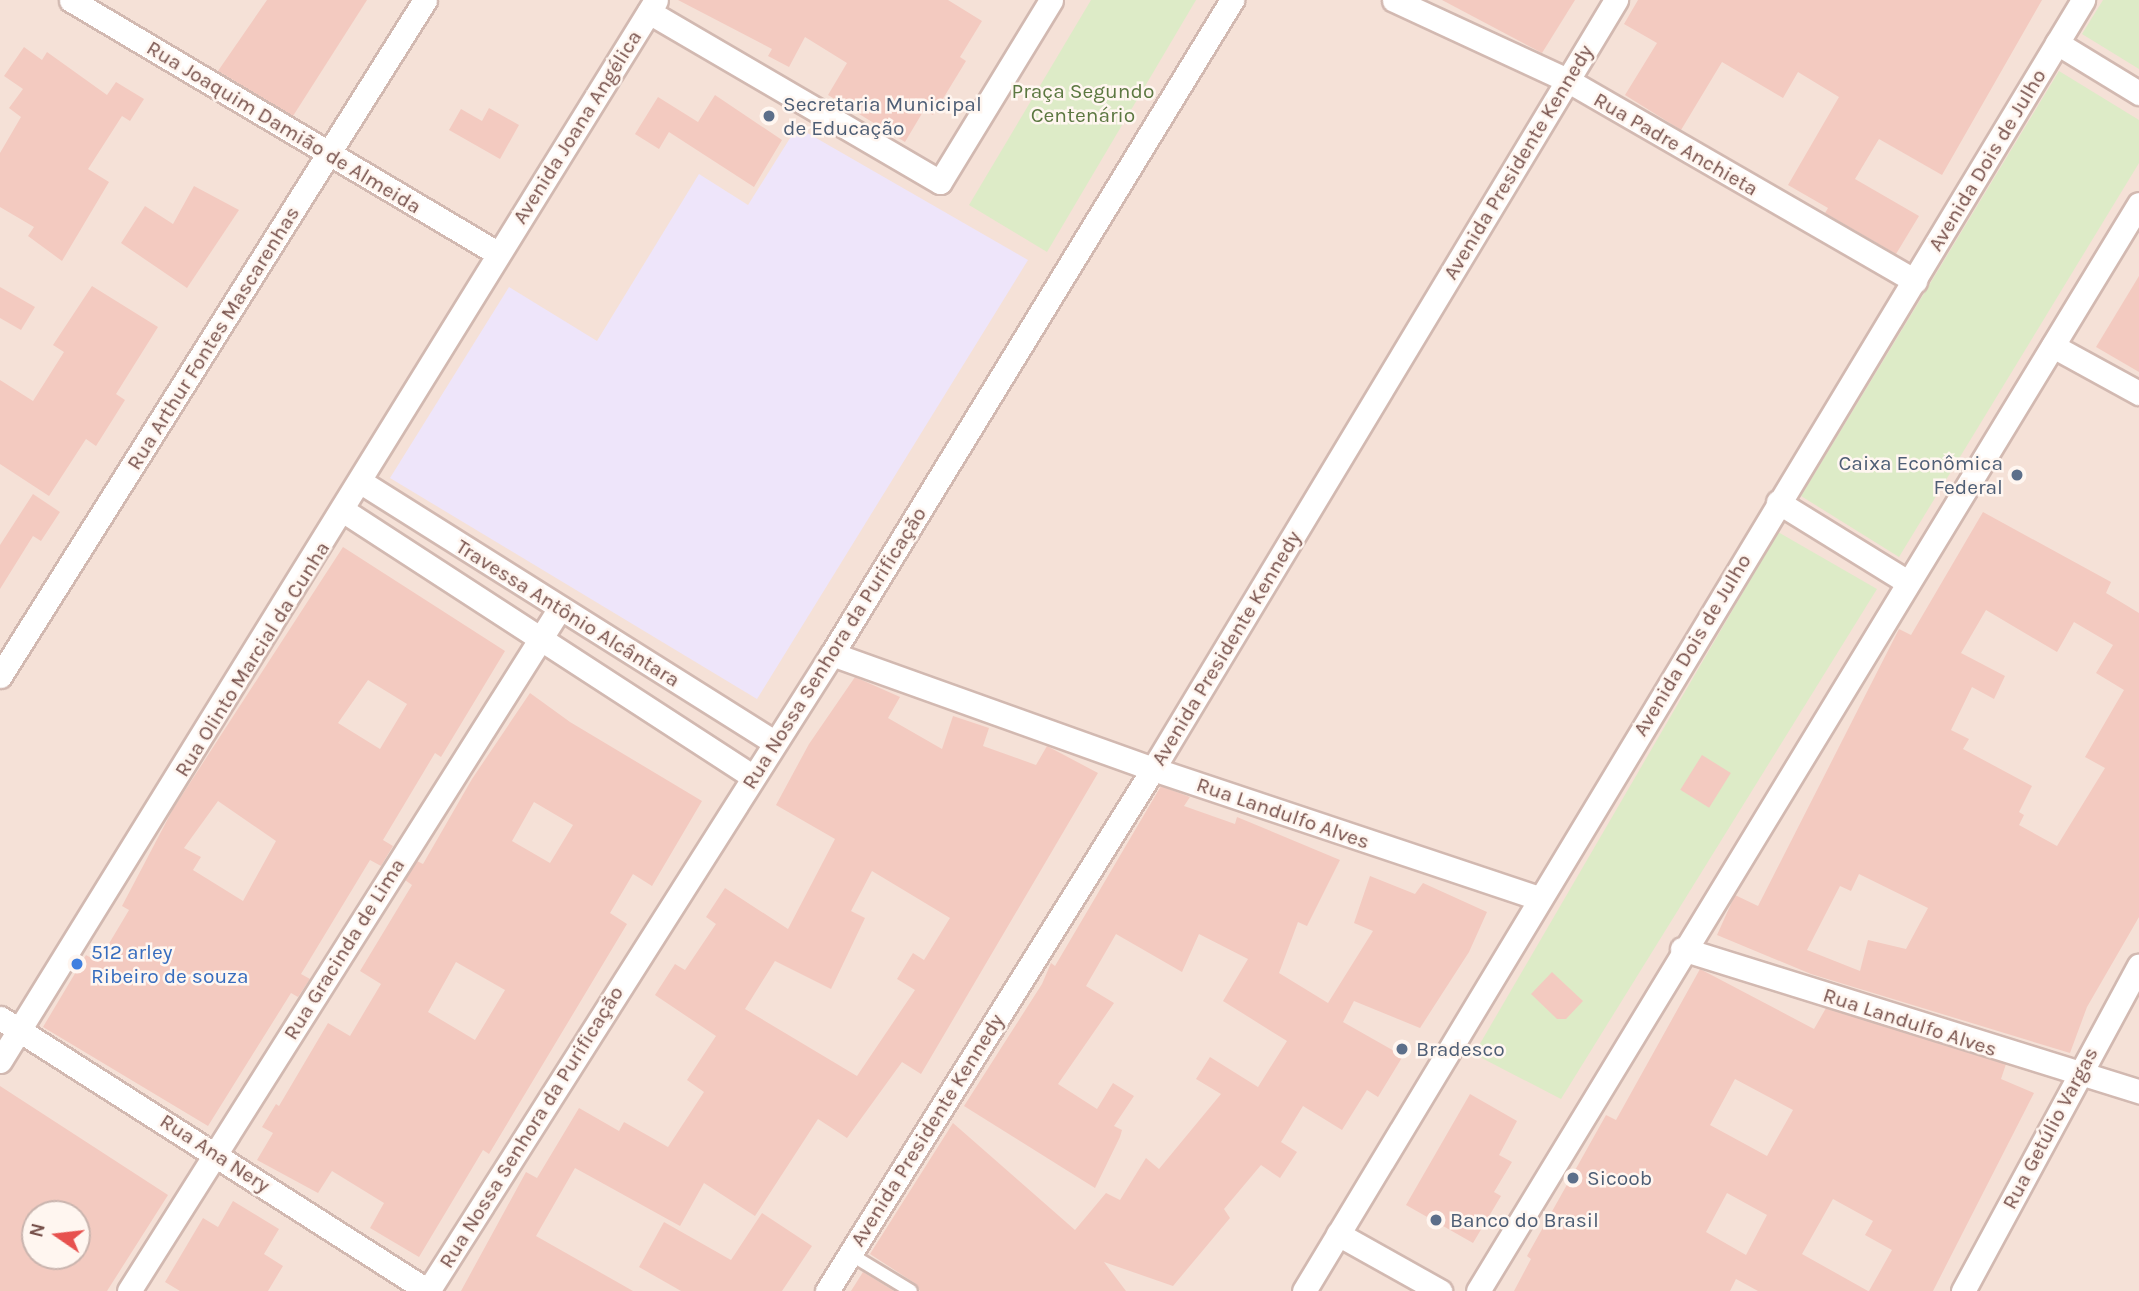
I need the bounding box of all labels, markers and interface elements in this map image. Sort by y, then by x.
street label: Avenida Joana Angélica [507,26,647,228]
street label: Rua Joaquim Damião de Almeida [142,35,426,219]
street label: Avenida Presidente Kennedy [1438,40,1598,284]
street label: Avenida Dois de Julho [1923,64,2051,256]
park label: Praça Segundo Centenário [1012,78,1154,128]
street label: Rua Padre Anchieta [1589,87,1763,201]
place label: Secretaria Municipal de Educação [783,91,982,141]
marker: Secretaria Municipal de Educação [761,108,777,124]
street label: Rua Arthur Fontes Mascarenhas [121,202,305,474]
place label: Caixa Econômica Federal [1838,450,2003,500]
marker: Caixa Econômica Federal [2009,467,2025,483]
street label: Rua Nossa Senhora da Purificação [736,502,932,794]
street label: Avenida Presidente Kennedy [1146,526,1306,770]
street label: Travessa Antônio Alcântara [451,534,685,692]
street label: Rua Olinto Marcial da Cunha [169,537,335,781]
street label: Avenida Dois de Julho [1628,549,1756,741]
street label: Rua Landulfo Alves [1193,772,1373,854]
street label: Rua Gracinda de Lima [278,854,410,1044]
place label: 512 arley Ribeiro de souza [91,939,249,989]
marker: 512 arley Ribeiro de souza [69,956,85,972]
street label: Rua Nossa Senhora da Purificação [433,981,629,1273]
street label: Rua Landulfo Alves [1820,982,2000,1062]
street label: Avenida Presidente Kennedy [845,1009,1009,1251]
place label: Bradesco [1416,1036,1505,1062]
marker: Bradesco [1394,1041,1410,1057]
street label: Rua Getúlio Vargas [1997,1043,2103,1213]
street label: Rua Ana Nery [155,1108,275,1198]
place label: Sicoob [1587,1165,1652,1191]
marker: Sicoob [1565,1170,1581,1186]
north arrow [21,1200,91,1270]
place label: Banco do Brasil [1450,1207,1599,1233]
marker: Banco do Brasil [1428,1212,1444,1228]
text: N [25,1221,50,1240]

